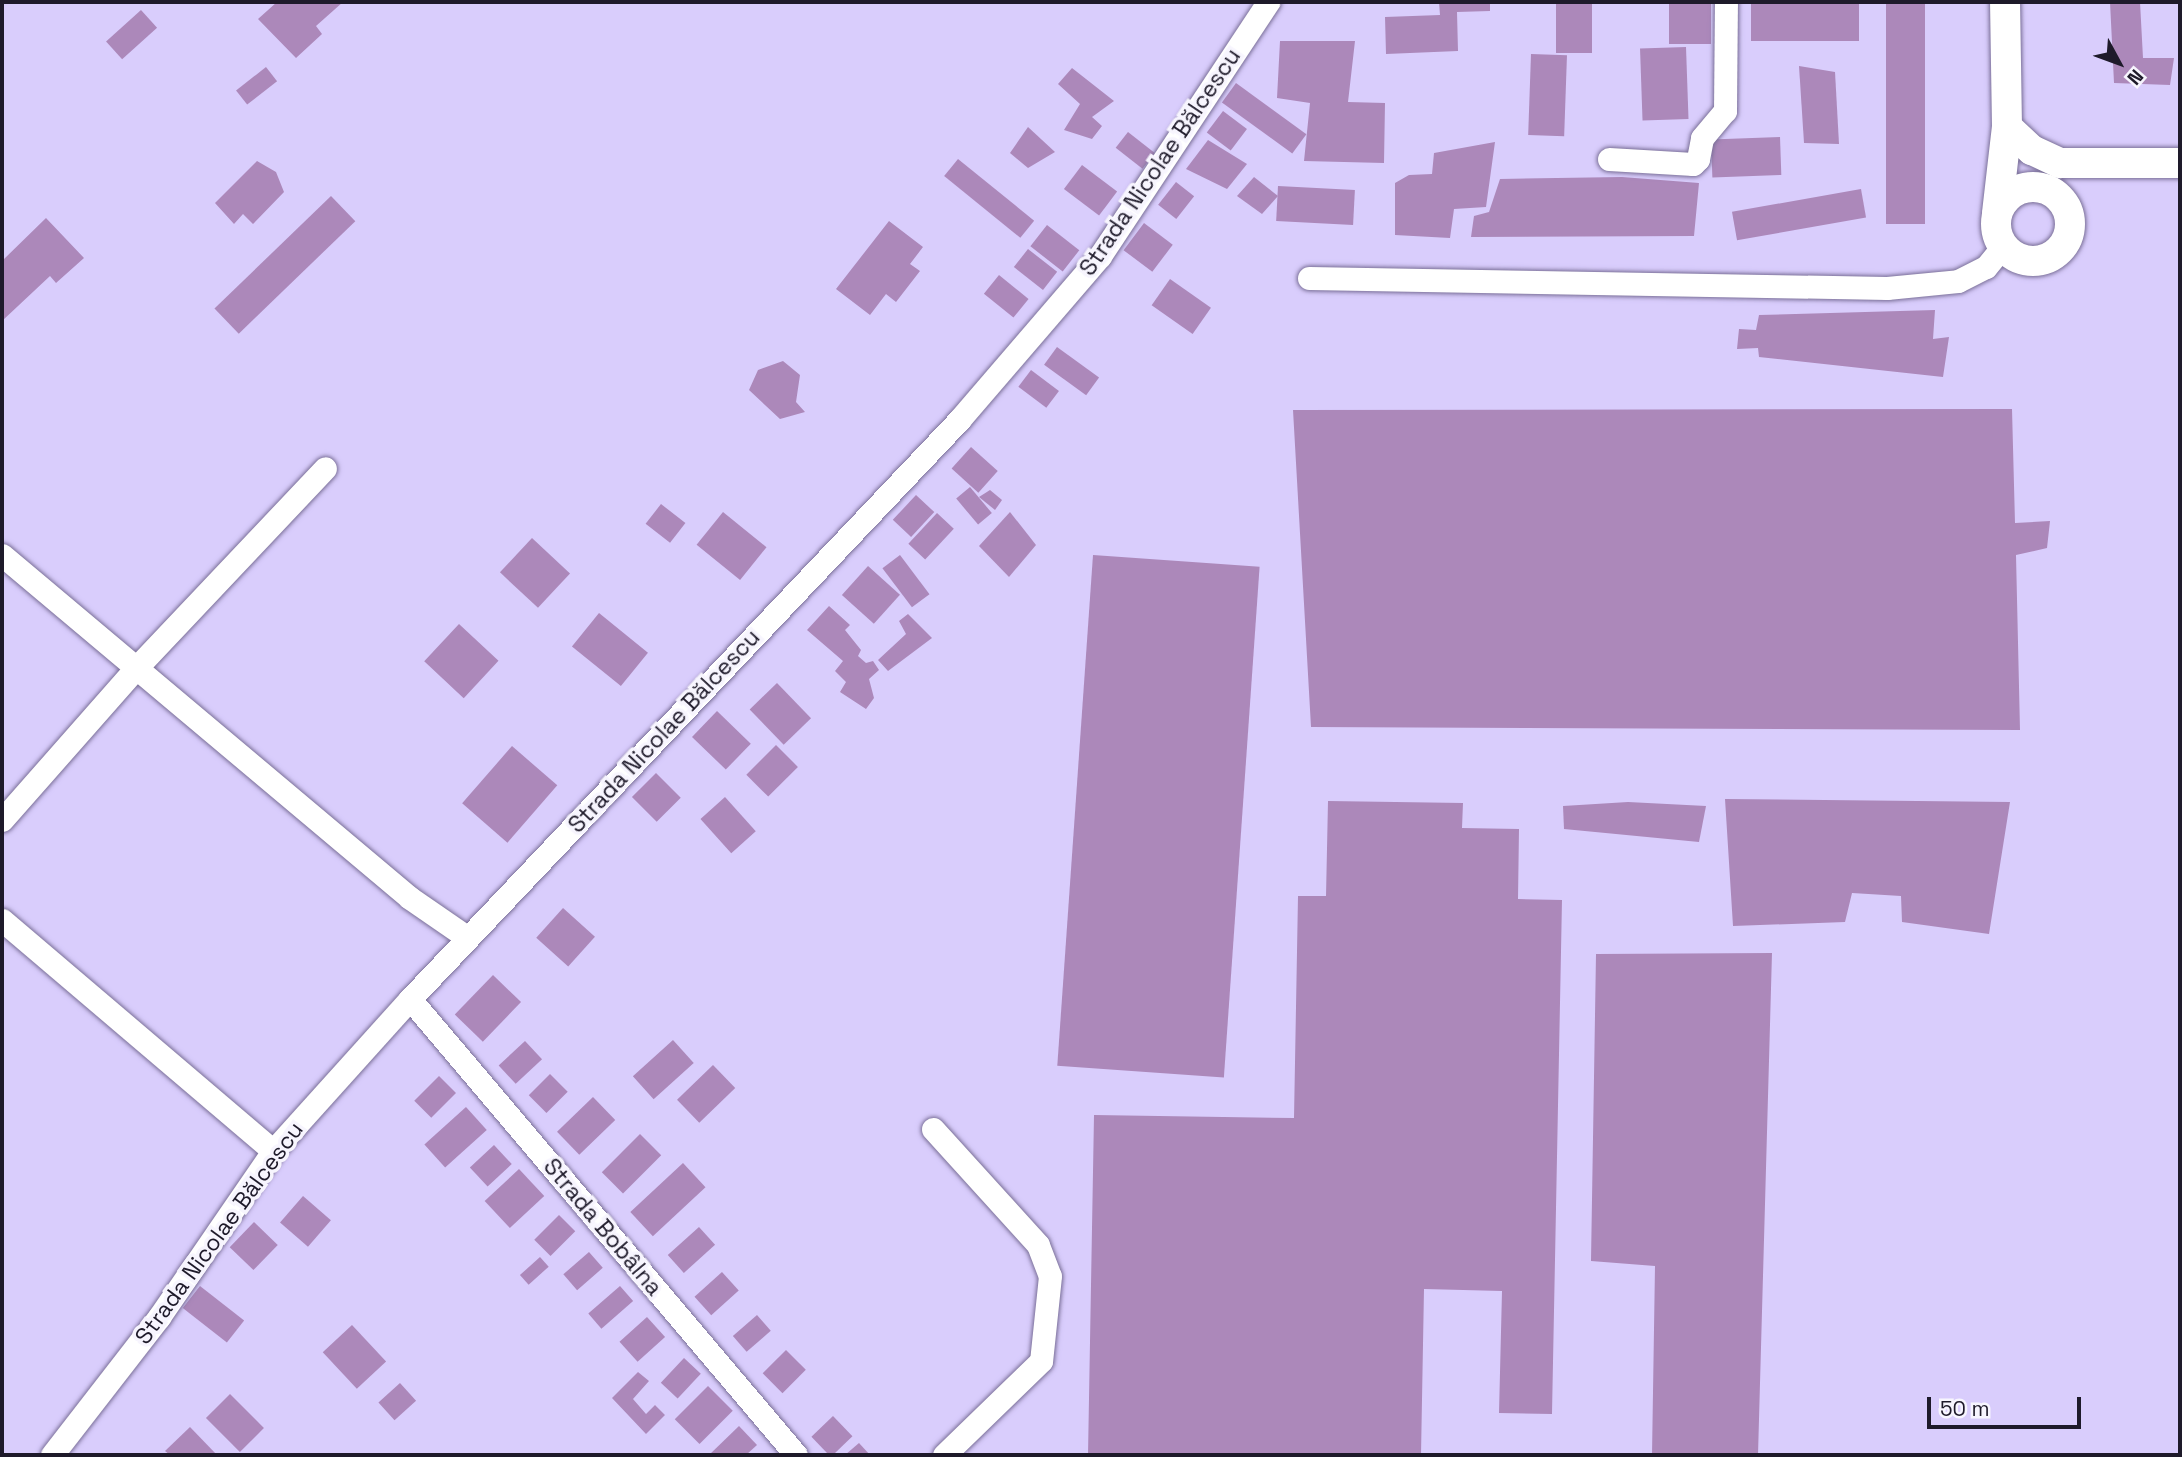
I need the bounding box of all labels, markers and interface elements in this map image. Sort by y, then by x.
north arrow [2084,28,2154,98]
street label: Strada Nicolae Bălcescu [1074,43,1246,281]
text: N [2122,64,2149,90]
street label: Strada Nicolae Bălcescu [562,624,766,838]
street label: Strada Nicolae Bălcescu [129,1116,309,1350]
street label: Strada Bobâlna [538,1153,668,1301]
scale bar [1930,1384,2084,1428]
text: 50 m [1940,1395,1990,1422]

